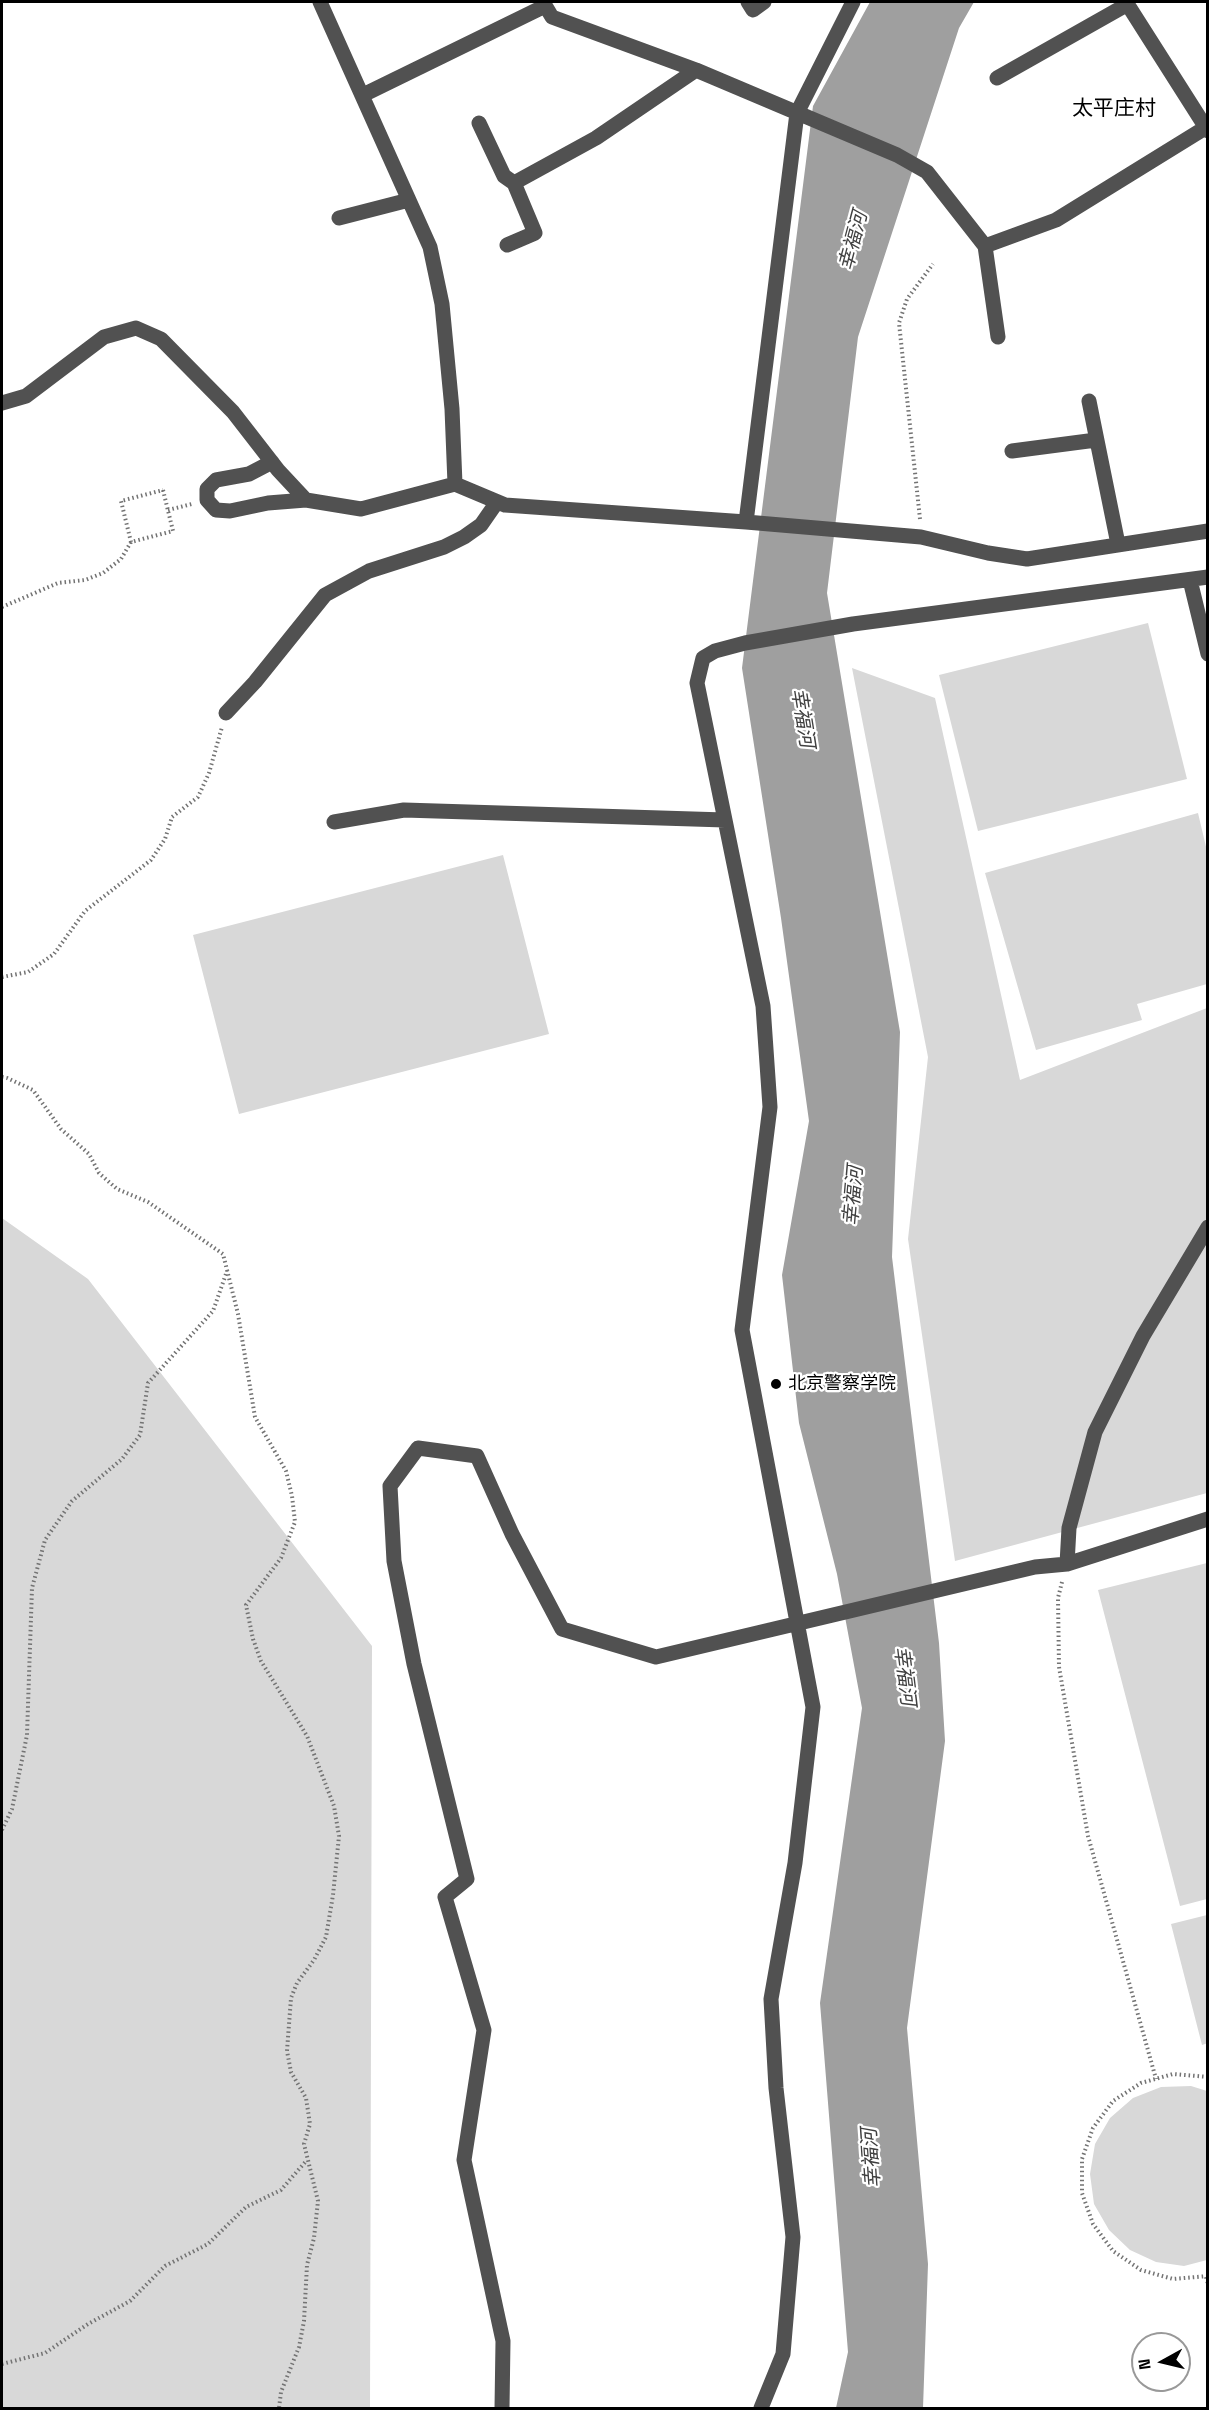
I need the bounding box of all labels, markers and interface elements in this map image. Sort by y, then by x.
district label: 太平庄村 [1072,96,1156,122]
water label: 幸福河 [835,209,873,273]
water label: 幸福河 [785,686,819,750]
water label: 幸福河 [839,1165,869,1227]
place label: 北京警察学院 [788,1373,896,1395]
marker: 北京警察学院 [769,1377,783,1391]
water label: 幸福河 [888,1645,920,1707]
water label: 幸福河 [858,2127,886,2189]
north arrow [1131,2332,1191,2392]
text: N [1134,2358,1156,2371]

